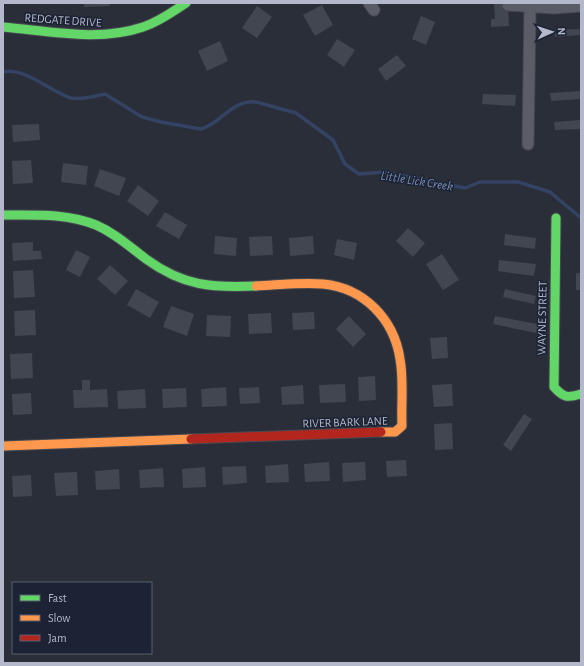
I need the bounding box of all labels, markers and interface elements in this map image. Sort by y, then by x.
street label: REDGATE DRIVE [24,11,102,29]
north arrow [532,12,572,52]
text: N [556,27,567,36]
water label: Little Lick Creek [380,169,454,194]
street label: WAYNE STREET [535,281,549,355]
street label: RIVER BARK LANE [302,415,388,429]
legend [12,582,152,654]
text: Fast [48,592,67,604]
text: Slow [48,612,70,624]
text: Jam [48,632,67,644]

